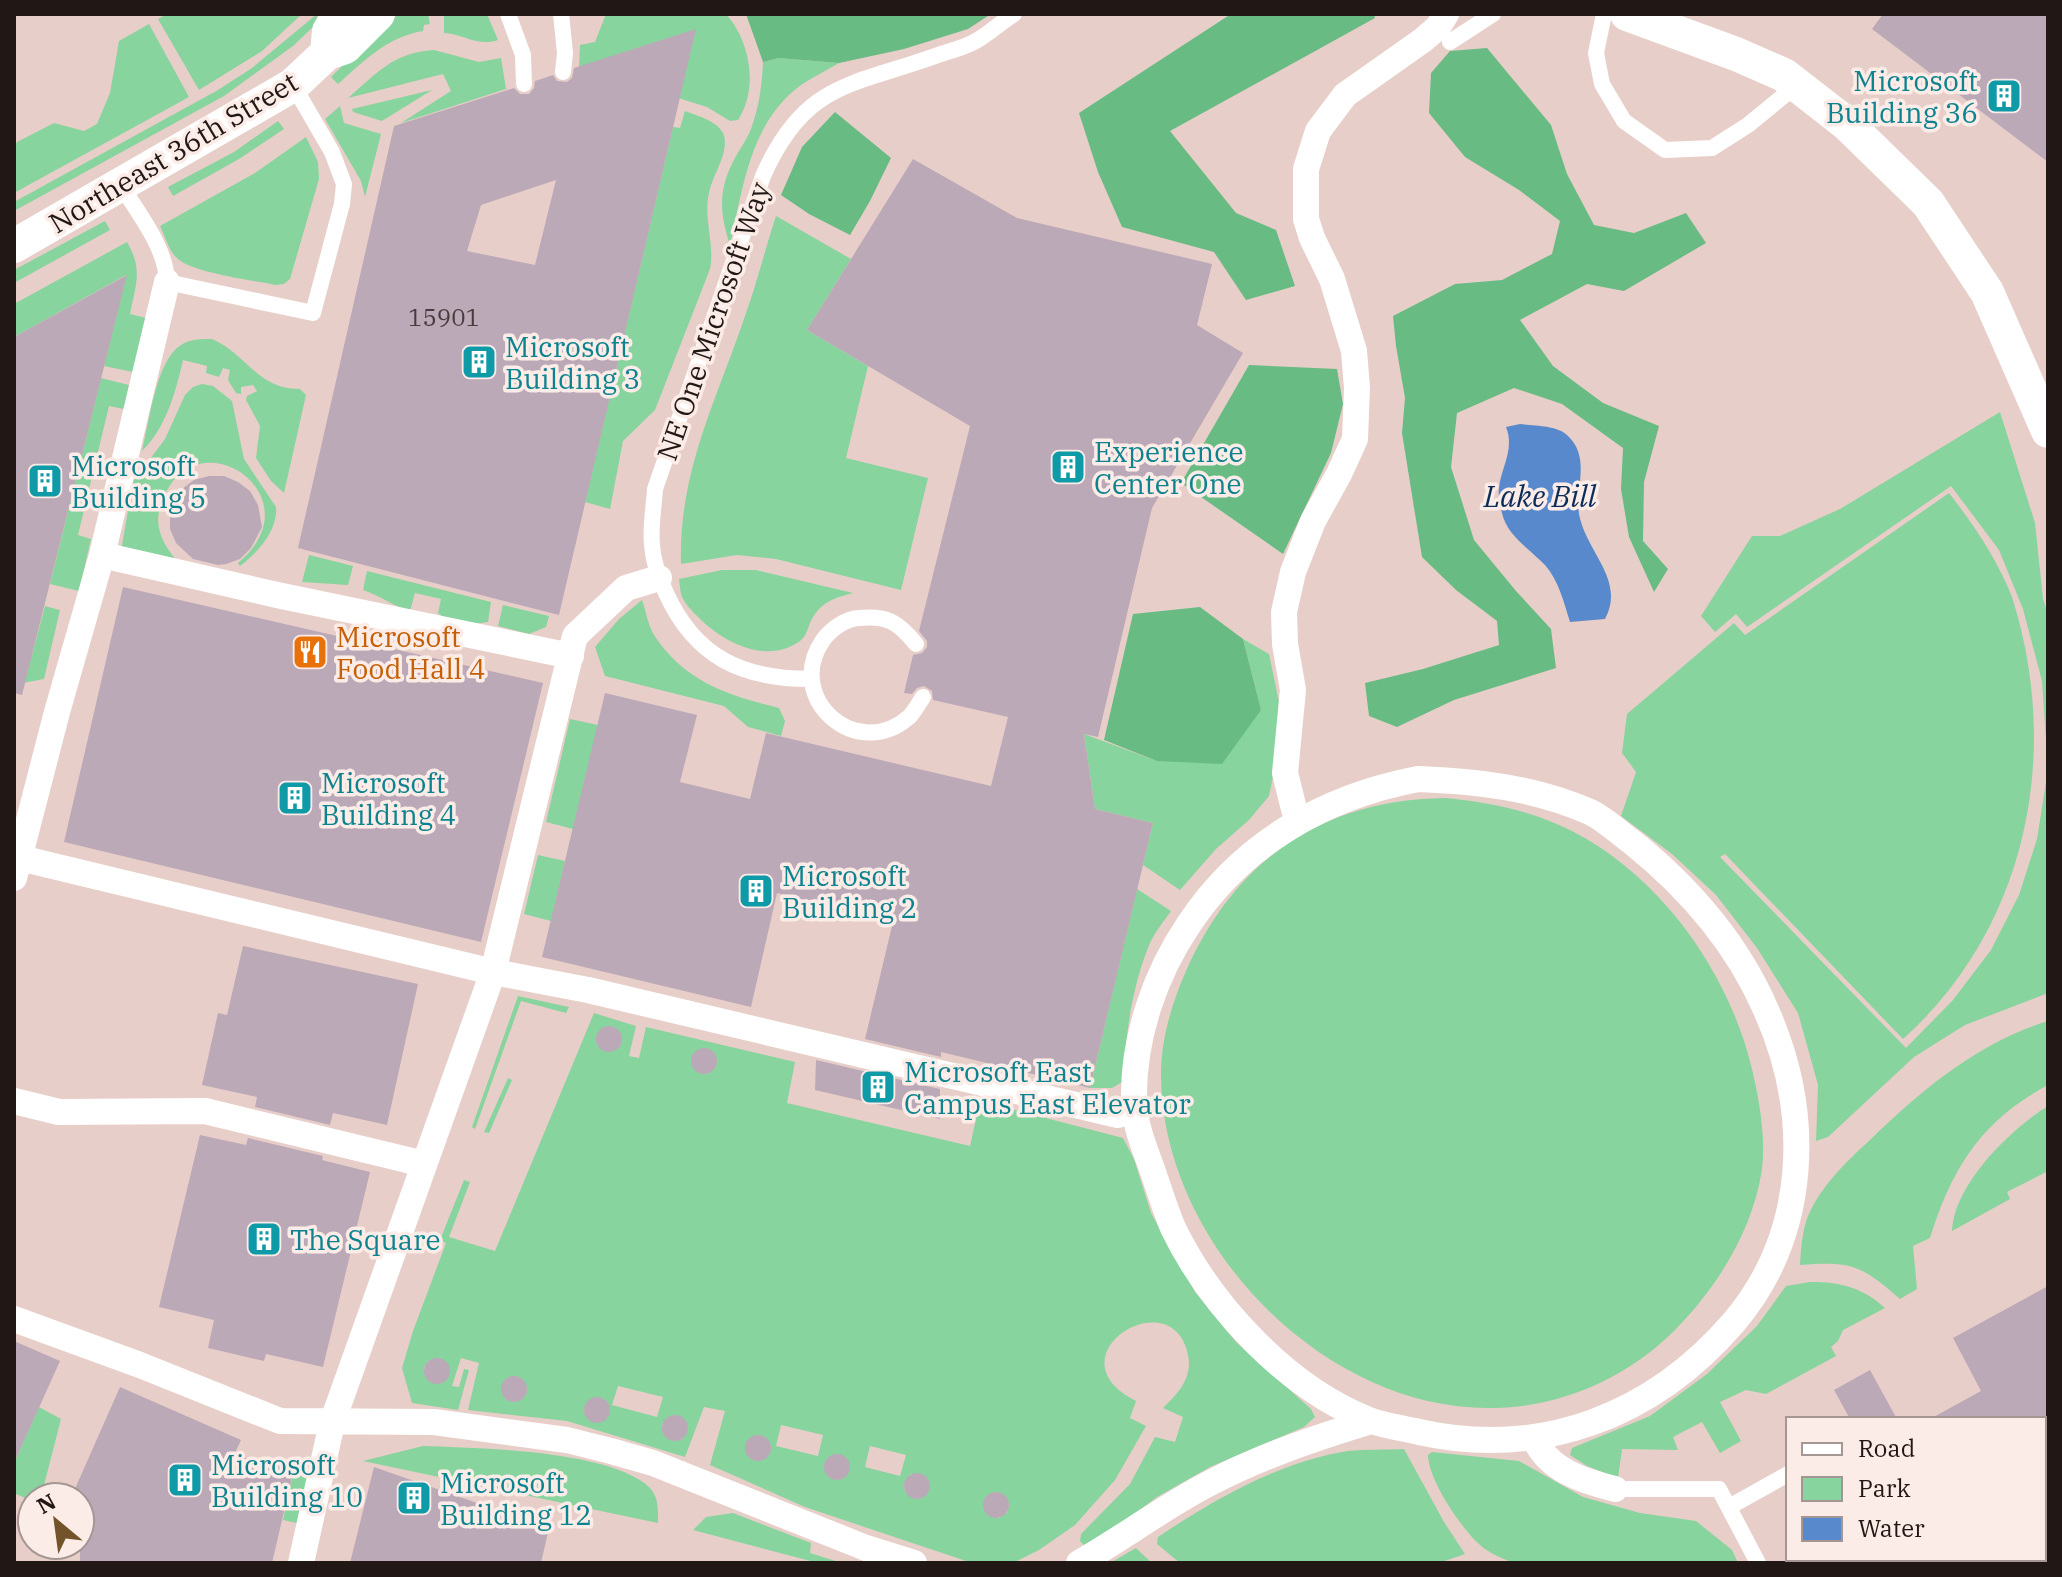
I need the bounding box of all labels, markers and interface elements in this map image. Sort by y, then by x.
place label: Microsoft Building 36 [1826,62,1978,131]
street label: Northeast 36th Street [42,63,304,241]
building icon: Microsoft Building 36 [1985,77,2023,115]
street label: NE One Microsoft Way [648,177,778,465]
house number: 15901 [408,301,480,333]
place label: Microsoft Building 3 [505,328,640,397]
building icon: Microsoft Building 3 [460,343,498,381]
place label: Experience Center One [1094,433,1243,502]
place label: Microsoft Building 5 [71,447,206,516]
building icon: Experience Center One [1049,448,1087,486]
building icon: Microsoft Building 5 [26,462,64,500]
water label: Lake Bill [1483,476,1597,515]
place label: Microsoft Food Hall 4 [336,618,486,687]
restaurant icon: Microsoft Food Hall 4 [291,633,329,671]
place label: Microsoft Building 4 [321,764,456,833]
building icon: Microsoft Building 4 [276,779,314,817]
place label: Microsoft Building 2 [782,857,917,926]
building icon: Microsoft Building 2 [737,872,775,910]
place label: Microsoft East Campus East Elevator [904,1053,1191,1122]
building icon: Microsoft East Campus East Elevator [859,1068,897,1106]
building icon: The Square [245,1220,283,1258]
place label: The Square [290,1221,440,1258]
legend [1786,1417,2046,1561]
text: Road [1858,1432,1915,1464]
place label: Microsoft Building 10 [211,1446,363,1515]
building icon: Microsoft Building 10 [166,1461,204,1499]
place label: Microsoft Building 12 [440,1464,592,1533]
text: Park [1858,1472,1910,1504]
building icon: Microsoft Building 12 [395,1479,433,1517]
north arrow [16,1481,96,1561]
text: N [31,1486,61,1520]
text: Water [1858,1512,1925,1544]

